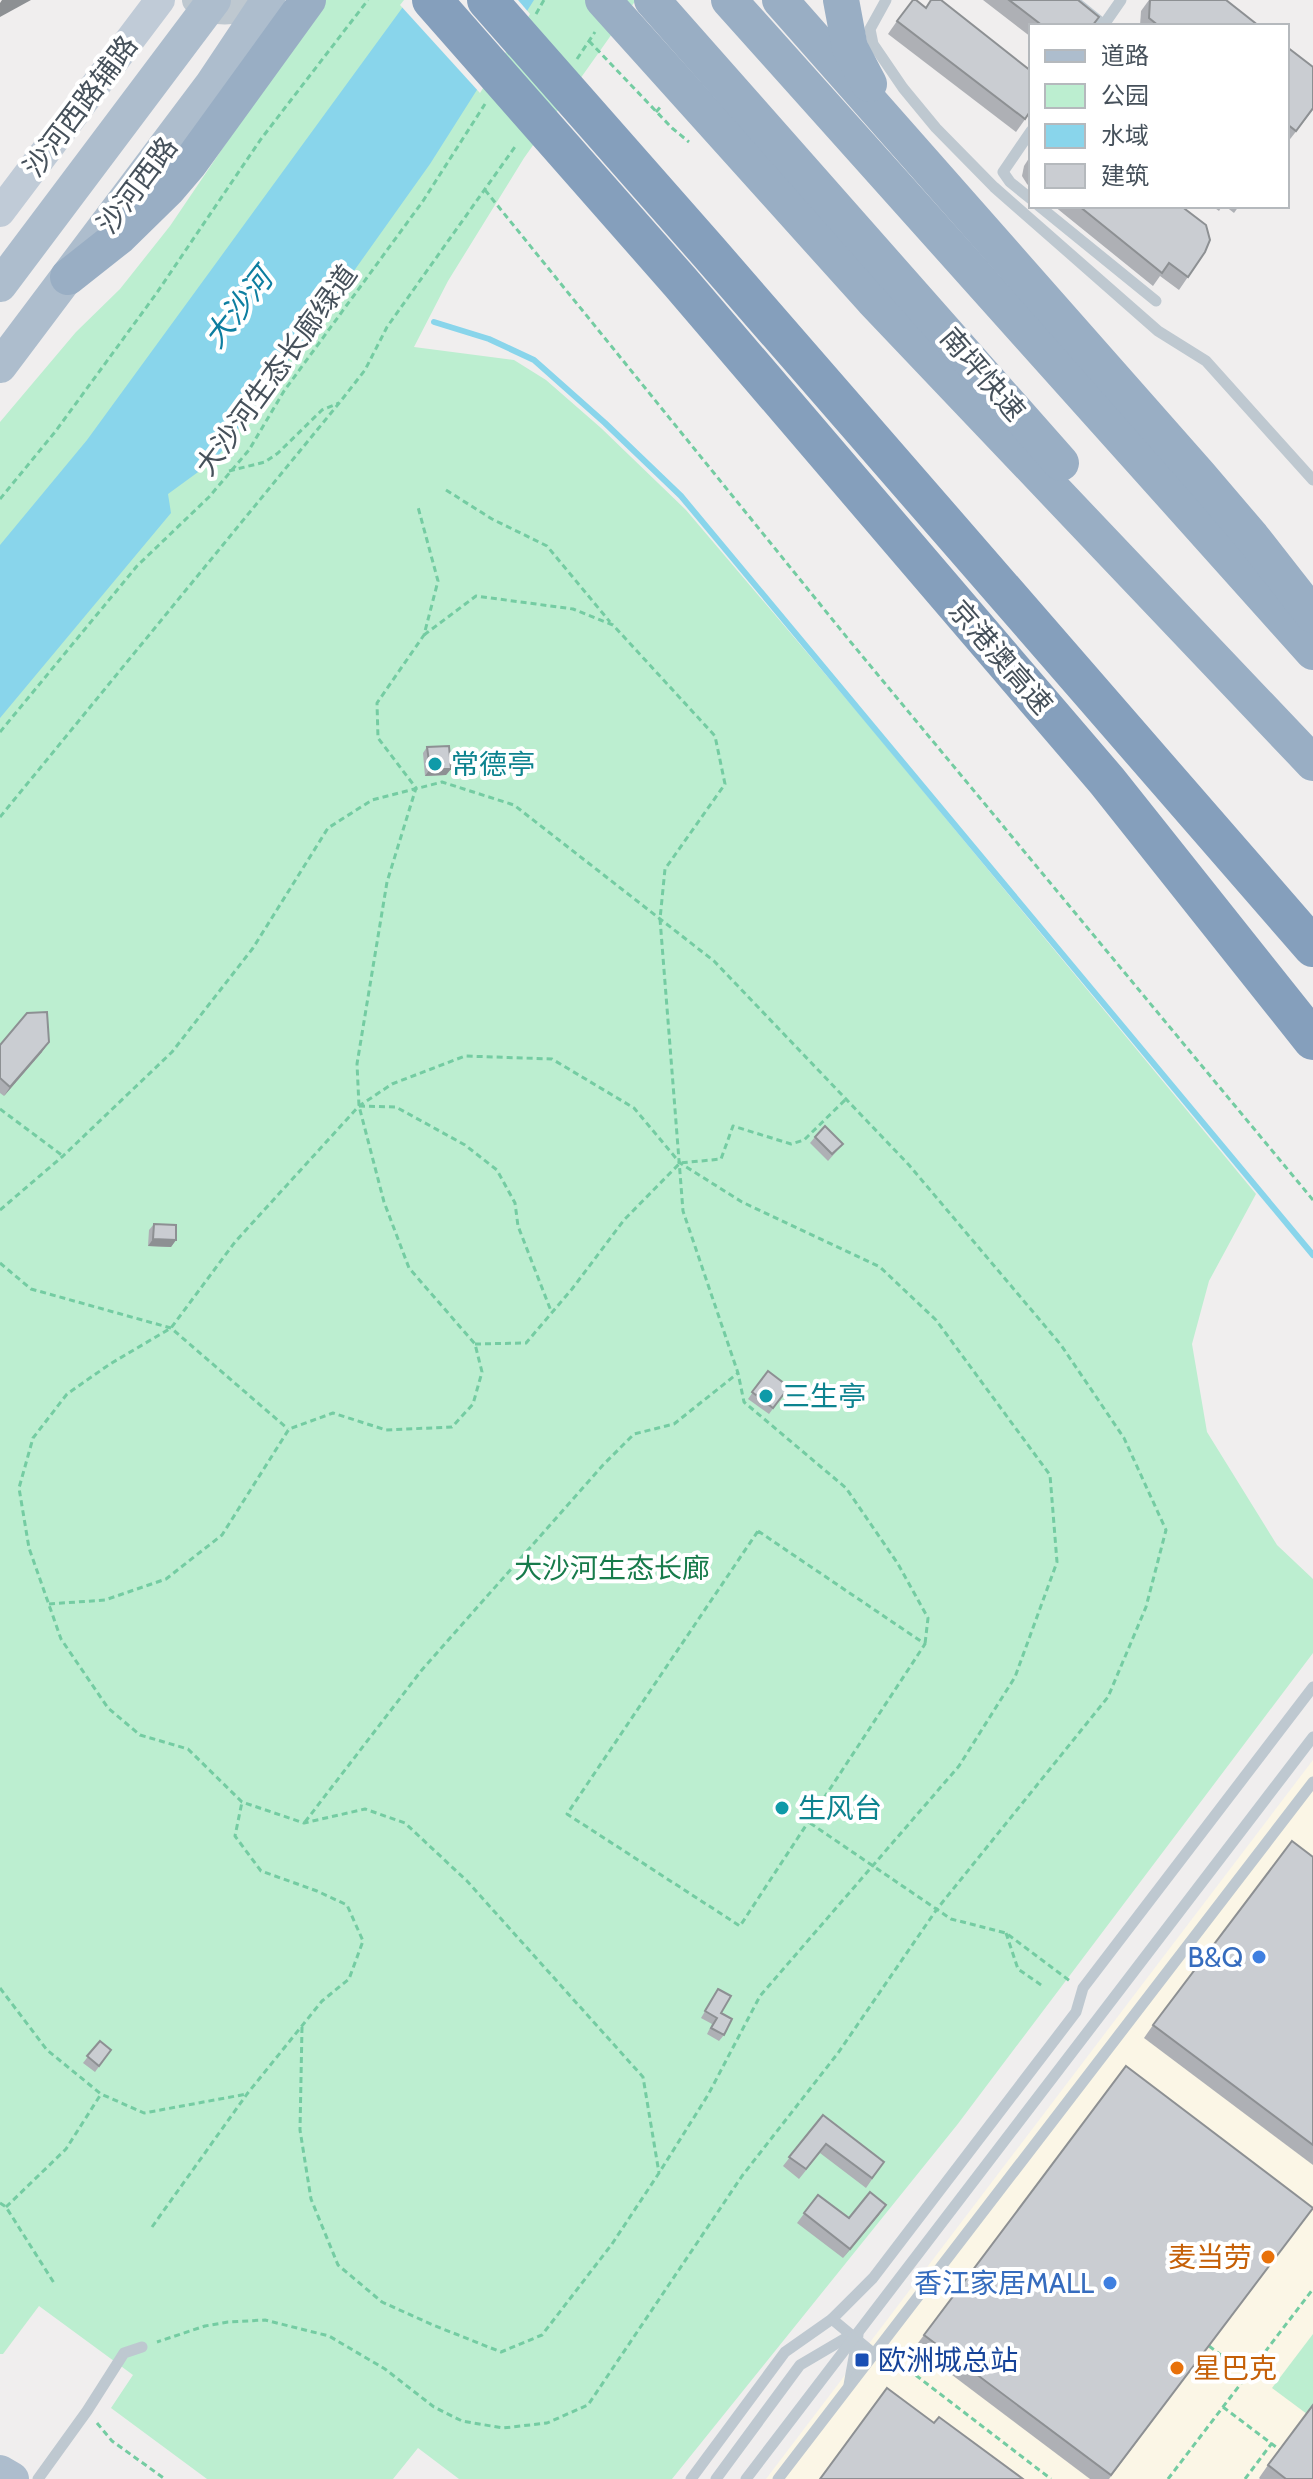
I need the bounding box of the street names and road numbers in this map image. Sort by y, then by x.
street label: 沙河西路辅路 [16,29,144,183]
street label: 沙河西路 [90,130,184,240]
street label: 大沙河生态长廊绿道 [188,258,364,482]
street label: 南坪快速 [933,321,1033,427]
street label: 京港澳高速 [942,593,1060,721]

